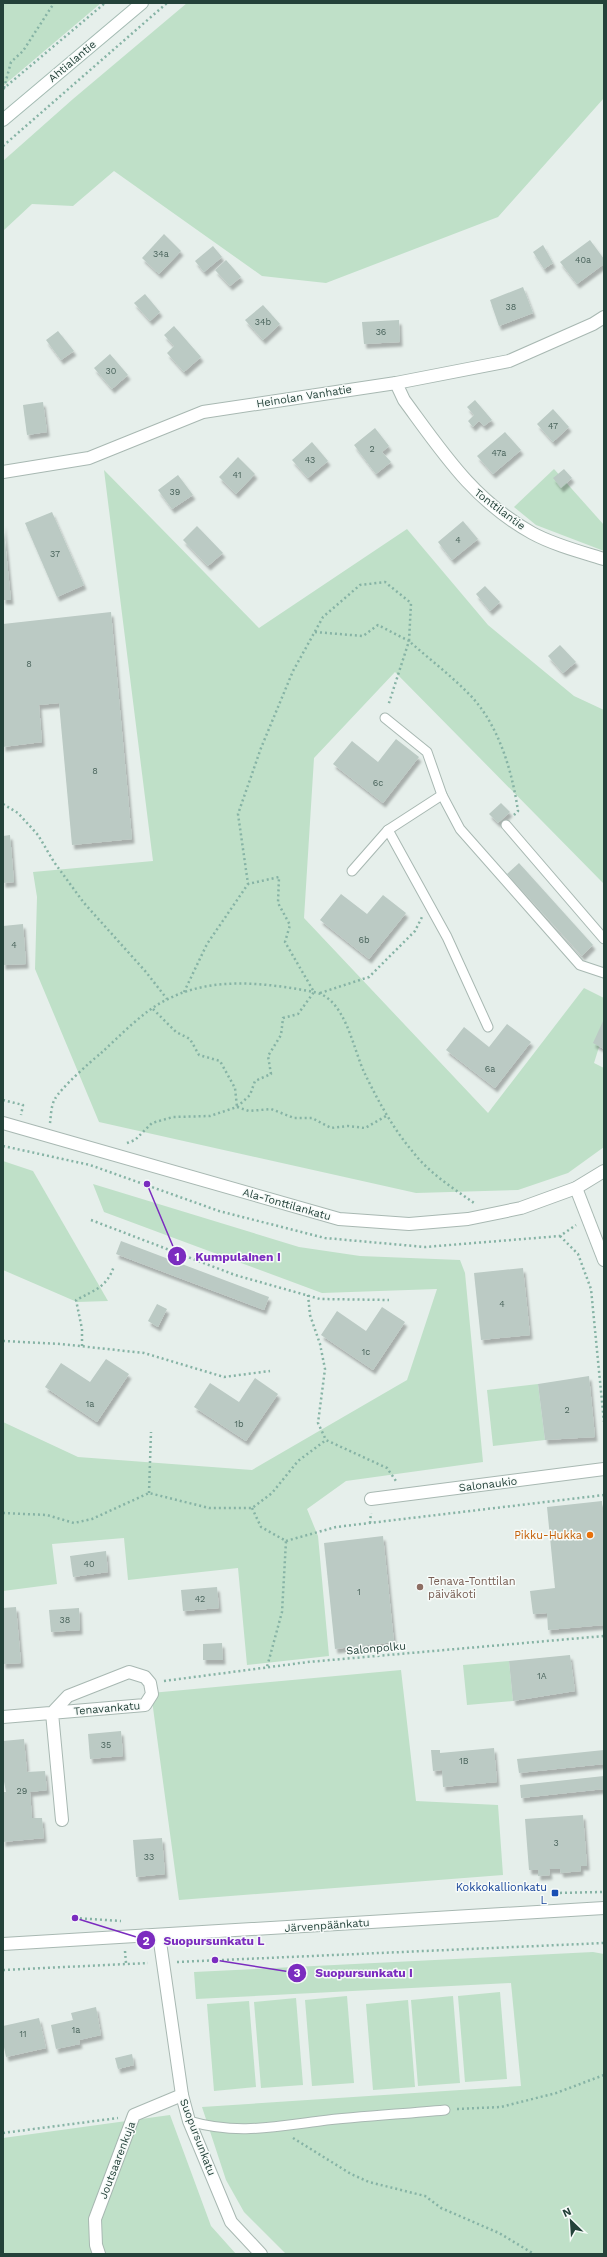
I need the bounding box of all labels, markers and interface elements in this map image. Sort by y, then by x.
street label: Ahtialantie [46,38,99,85]
house number: 34a [153,249,169,259]
house number: 40a [575,255,591,265]
house number: 38 [506,302,516,312]
house number: 34b [255,317,272,327]
house number: 36 [376,327,386,337]
house number: 30 [106,366,117,376]
street label: Heinolan Vanhatie [255,383,353,410]
house number: 47 [548,421,558,431]
house number: 2 [369,444,375,454]
house number: 47a [492,448,506,458]
house number: 43 [305,455,315,465]
house number: 41 [233,470,241,480]
street label: Tonttilantie [472,486,528,533]
house number: 39 [170,487,180,497]
house number: 4 [455,535,461,545]
house number: 37 [50,549,60,559]
house number: 8 [26,659,32,669]
house number: 8 [92,766,98,776]
house number: 6c [373,778,383,788]
house number: 6b [358,935,370,945]
house number: 4 [11,940,17,950]
house number: 6a [485,1064,495,1074]
street label: Ala-Tonttilankatu [241,1186,333,1223]
callout: Kumpulainen I [167,1244,288,1268]
text: 1 [174,1250,180,1264]
text: Kumpulainen I [195,1250,281,1264]
house number: 4 [499,1299,505,1309]
house number: 1c [362,1347,370,1357]
house number: 1a [86,1399,94,1409]
house number: 2 [564,1405,570,1415]
house number: 1b [234,1419,244,1429]
street label: Salonaukio [458,1474,518,1495]
place label: Pikku-Hukka [514,1529,582,1542]
marker: Pikku-Hukka [585,1530,595,1540]
house number: 40 [83,1559,95,1569]
place label: Tenava-Tonttilan päiväkoti [428,1575,515,1601]
marker: Tenava-Tonttilan päiväkoti [415,1582,425,1592]
house number: 1 [357,1587,361,1597]
house number: 42 [195,1594,205,1604]
house number: 38 [60,1615,70,1625]
street label: Salonpolku [346,1639,406,1658]
house number: 1A [537,1671,547,1681]
street label: Tenavankatu [73,1699,141,1718]
house number: 35 [101,1740,111,1750]
house number: 1B [459,1756,469,1766]
house number: 29 [17,1786,27,1796]
house number: 3 [553,1838,559,1848]
house number: 33 [144,1852,154,1862]
place label: Kokkokallionkatu L [456,1881,547,1907]
marker: Kokkokallionkatu L [550,1888,560,1898]
street label: Järvenpäänkatu [284,1916,370,1935]
callout: Suopursunkatu L [136,1928,273,1952]
text: 2 [142,1934,150,1948]
text: Suopursunkatu L [163,1934,265,1948]
callout: Suopursunkatu I [287,1961,420,1985]
text: 3 [293,1966,301,1980]
text: Suopursunkatu I [315,1966,413,1980]
house number: 1a [72,2025,80,2035]
house number: 11 [19,2029,27,2039]
street label: Suopursunkatu [177,2097,218,2177]
street label: Joutsaarenkuja [97,2120,138,2201]
north arrow [551,2201,591,2241]
text: N [561,2205,573,2220]

